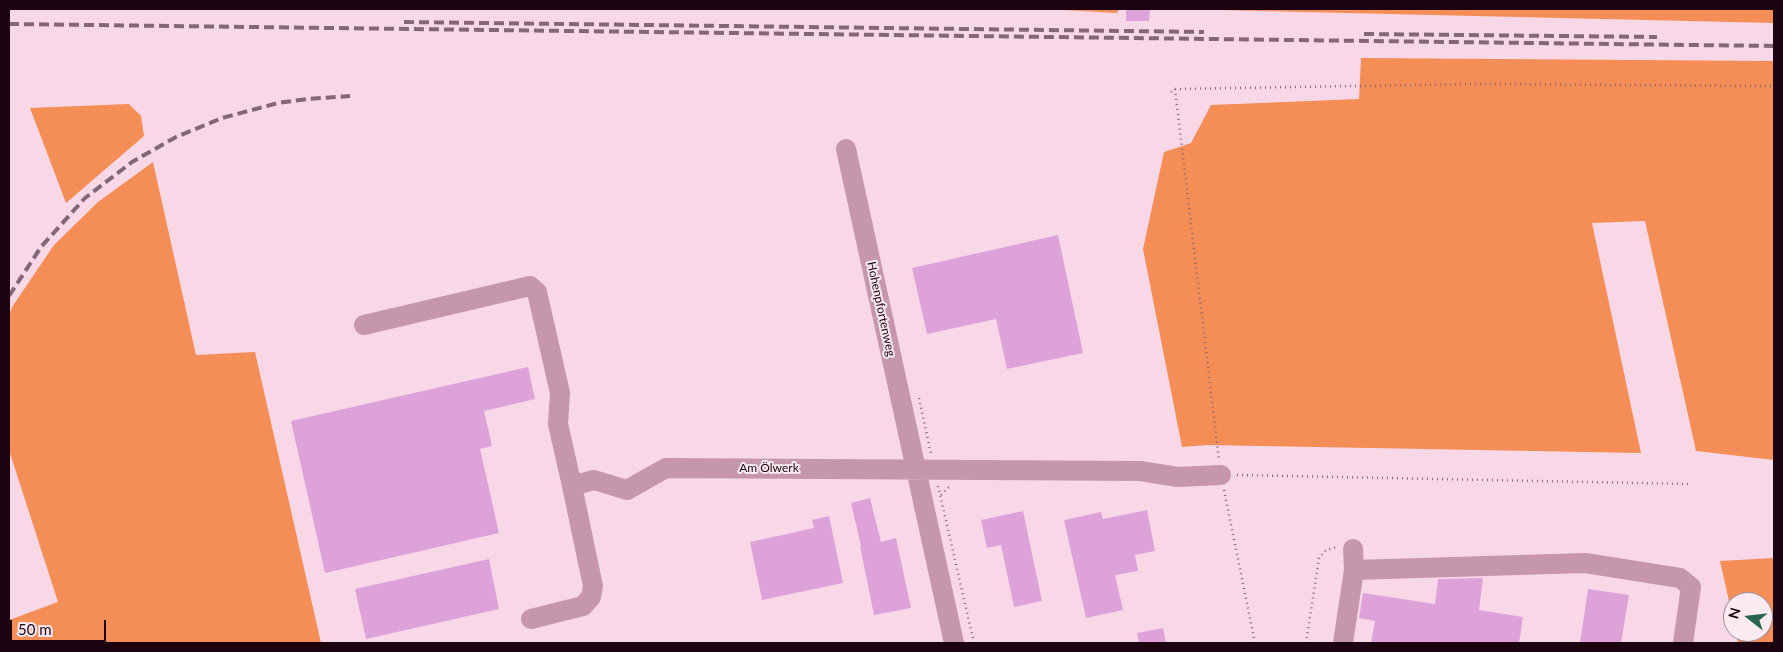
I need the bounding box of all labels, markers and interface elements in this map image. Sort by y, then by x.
street label: Hohenpfortenweg [864,260,898,358]
street label: Am Ölwerk [739,461,799,475]
north arrow [1723,592,1773,642]
text: N [1724,605,1744,621]
scale bar [12,610,109,642]
text: 50 m [18,620,52,638]

